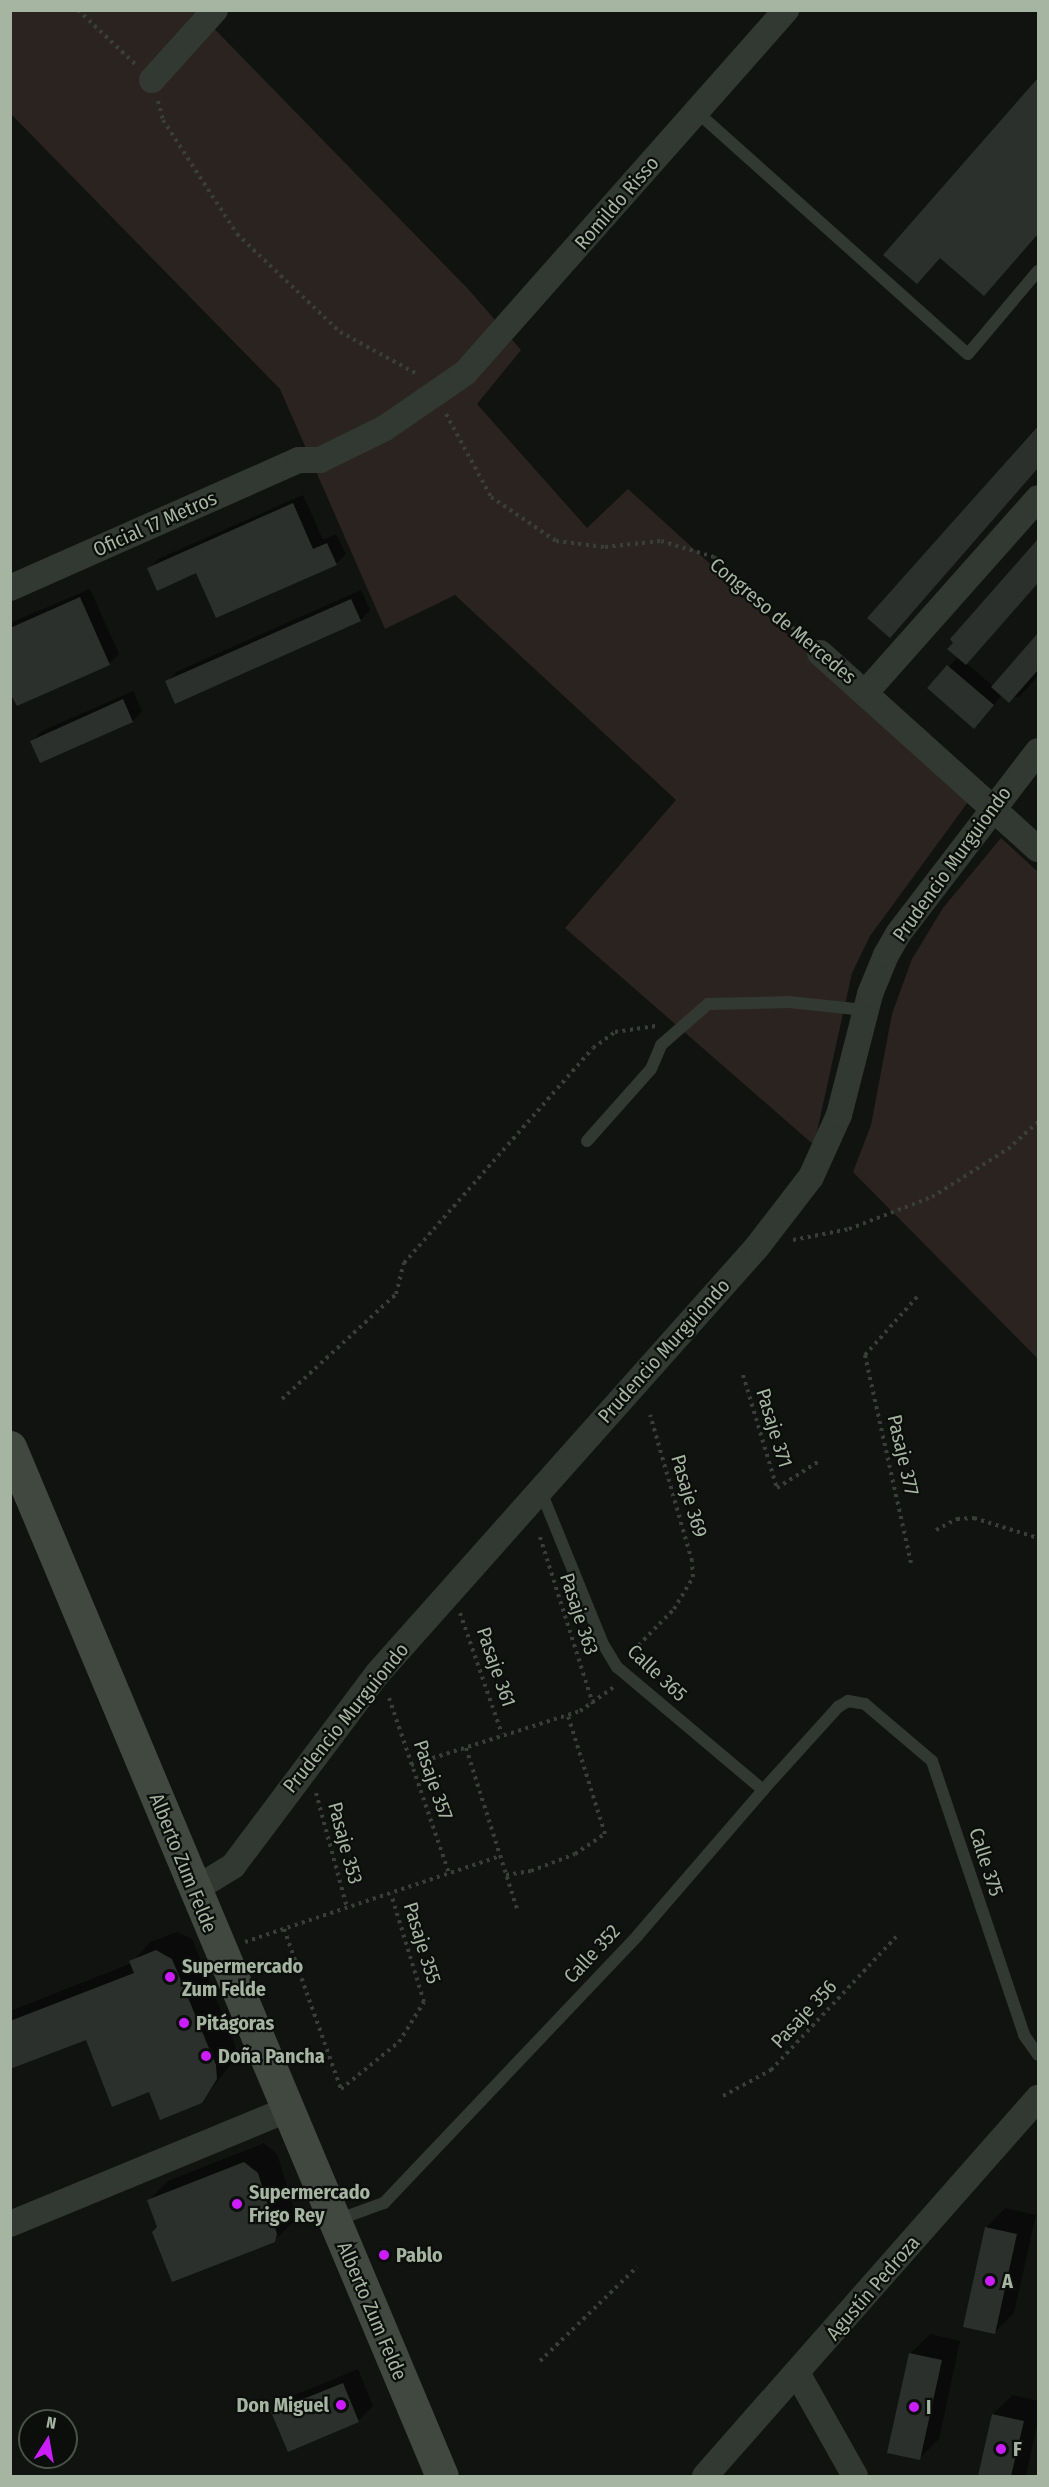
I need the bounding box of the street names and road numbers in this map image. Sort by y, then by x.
street label: Romildo Risso [570,151,664,255]
street label: Oficial 17 Metros [89,486,221,562]
street label: Congreso de Mercedes [705,553,861,689]
street label: Prudencio Murguiondo [888,782,1016,946]
street label: Prudencio Murguiondo [593,1274,735,1428]
street label: Pasaje 371 [751,1386,797,1470]
street label: Pasaje 377 [882,1412,924,1498]
street label: Pasaje 369 [666,1452,712,1540]
street label: Pasaje 363 [555,1570,603,1658]
street label: Pasaje 361 [471,1624,521,1710]
street label: Prudencio Murguiondo [278,1638,414,1798]
street label: Calle 365 [622,1639,692,1707]
street label: Pasaje 357 [408,1737,458,1823]
street label: Alberto Zum Felde [144,1790,222,1936]
street label: Pasaje 353 [323,1799,367,1887]
street label: Calle 375 [964,1825,1008,1899]
street label: Pasaje 355 [398,1899,446,1987]
street label: Calle 352 [559,1920,625,1988]
street label: Pasaje 356 [766,1975,842,2053]
street label: Agustín Pedroza [821,2231,925,2345]
street label: Alberto Zum Felde [332,2238,412,2384]

